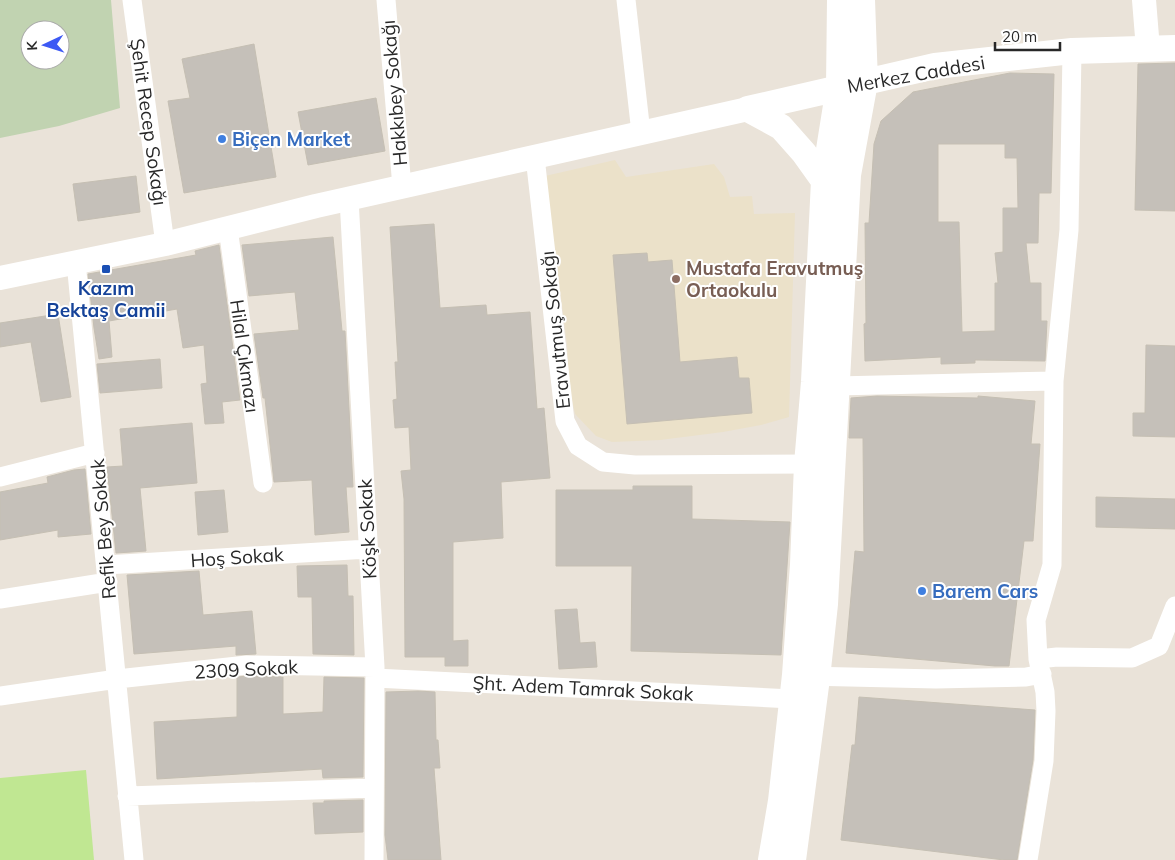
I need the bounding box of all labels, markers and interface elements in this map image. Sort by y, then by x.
street label: Hakkıbey Sokağı [376,19,412,167]
north arrow [20,20,70,70]
scale bar [995,20,1060,52]
text: 20 m [1002,27,1037,46]
street label: Şehit Recep Sokağı [125,37,173,207]
text: K [23,40,41,51]
street label: Merkez Caddesi [845,50,987,98]
place label: Biçen Market [232,127,350,151]
marker: Biçen Market [216,133,228,145]
street label: Eravutmuş Sokağı [535,250,575,410]
place label: Mustafa Eravutmuş Ortaokulu [686,256,863,302]
marker: Kazım Bektaş Camii [100,263,112,275]
marker: Mustafa Eravutmuş Ortaokulu [670,273,682,285]
place label: Kazım Bektaş Camii [47,276,165,322]
street label: Hilal Çıkmazı [225,298,265,414]
street label: Refik Bey Sokak [85,458,121,600]
street label: Köşk Sokak [352,478,382,580]
street label: Hoş Sokak [190,542,285,572]
place label: Barem Cars [932,579,1038,603]
marker: Barem Cars [916,585,928,597]
street label: 2309 Sokak [193,654,299,684]
street label: Şht. Adem Tamrak Sokak [472,670,694,706]

